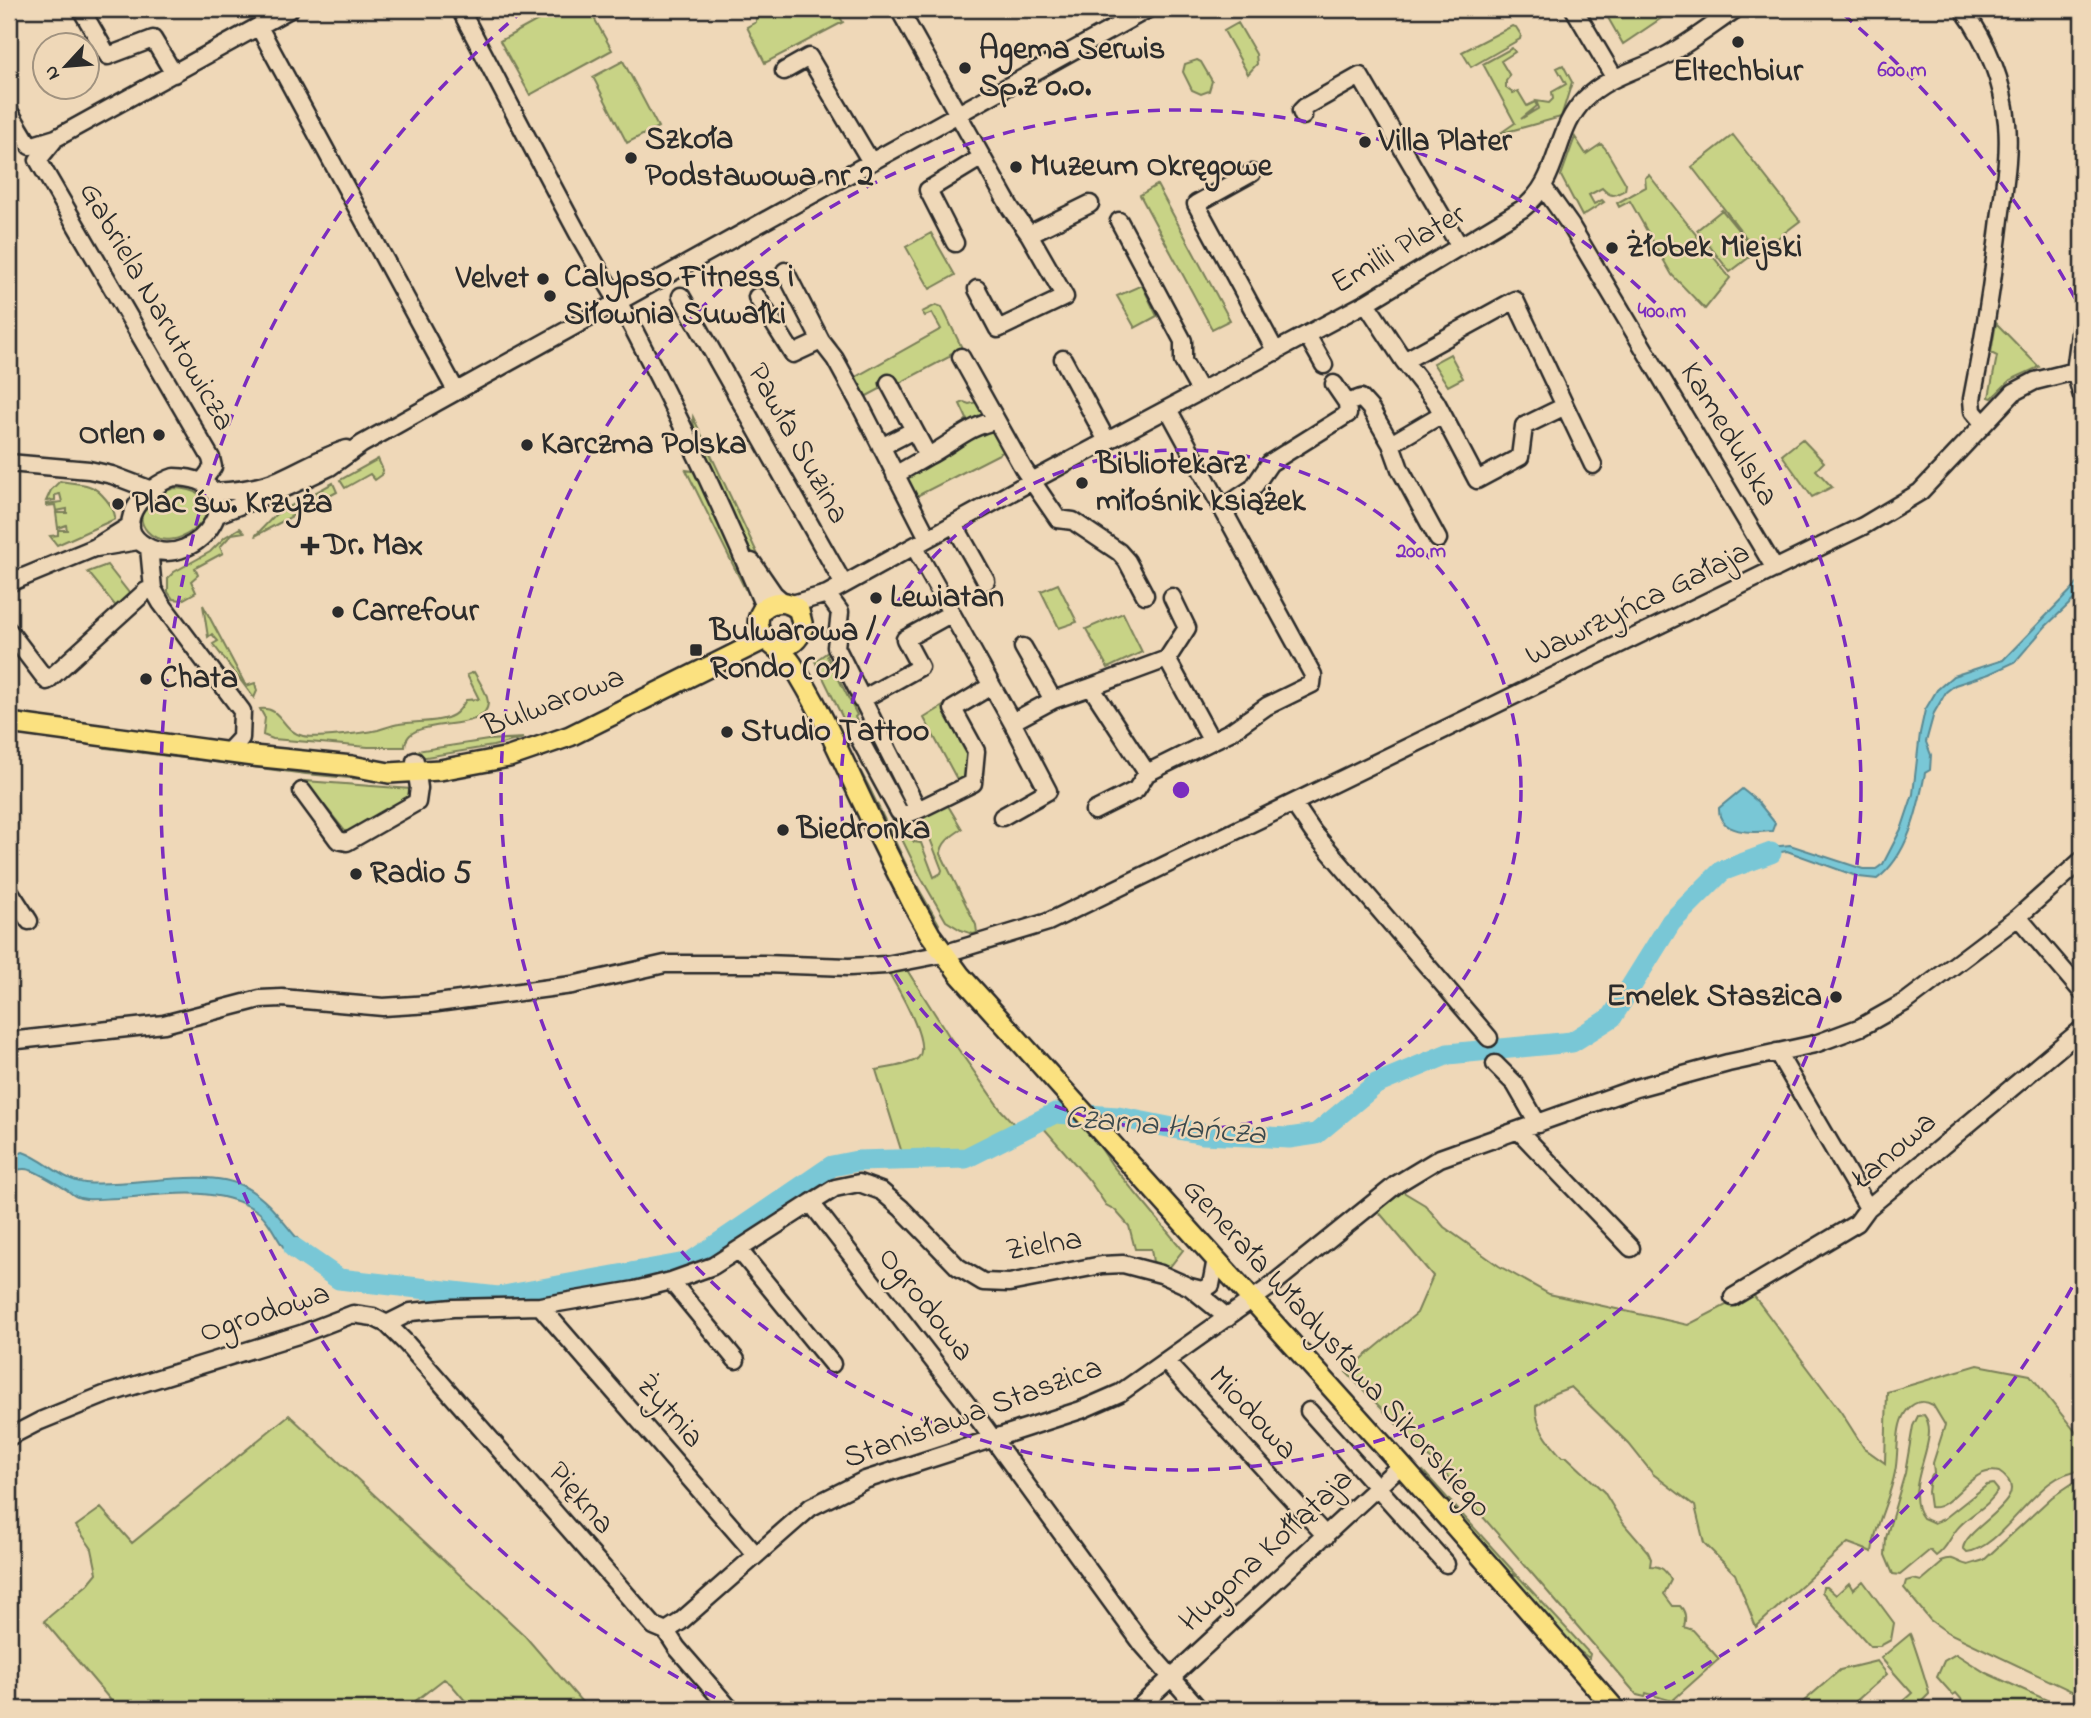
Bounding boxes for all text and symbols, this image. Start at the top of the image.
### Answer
place label: Agema Serwis Sp.z o.o. [979,27,1165,111]
north arrow [32,32,102,102]
marker: Eltechbiur [1730,34,1746,50]
place label: Eltechbiur [1673,49,1804,96]
text: 600 m [1878,56,1926,86]
marker: Agema Serwis Sp.z o.o. [957,60,973,76]
text: N [38,61,68,84]
place label: Szkoła Podstawowa nr 2 [645,117,874,201]
place label: Villa Plater [1378,119,1513,166]
marker: Villa Plater [1357,134,1373,150]
place label: Muzeum Okręgowe [1030,144,1274,192]
marker: Szkoła Podstawowa nr 2 [623,150,639,166]
marker: Muzeum Okręgowe [1008,159,1024,175]
street label: Gabriela Narutowicza [65,174,247,440]
street label: Emilii Plater [1323,192,1475,308]
place label: Żłobek Miejski [1626,225,1802,272]
marker: Żłobek Miejski [1604,240,1620,256]
place label: Calypso Fitness i Siłownia Suwałki [564,255,794,339]
place label: Velvet [455,256,529,303]
marker: Velvet [535,271,551,287]
marker: Calypso Fitness i Siłownia Suwałki [542,288,558,304]
text: 400 m [1638,297,1686,327]
street label: Kamedulska [1666,354,1790,516]
street label: Pawła Suzina [733,355,861,533]
place label: Orlen [79,412,145,459]
place label: Karczma Polska [541,422,747,469]
marker: Orlen [151,427,167,443]
marker: Karczma Polska [519,437,535,453]
place label: Bibliotekarz miłośnik książek [1094,442,1306,526]
marker: Bibliotekarz miłośnik książek [1074,475,1090,491]
place label: Plac św. Krzyża [132,481,333,529]
marker: Plac św. Krzyża [110,496,126,512]
place label: Dr. Max [322,523,423,570]
street label: Wawrzyńca Gałaja [1518,530,1758,680]
text: 200 m [1395,537,1446,567]
marker: Dr. Max [302,538,318,554]
place label: Lewiatan [890,575,1004,622]
place label: Carrefour [352,589,480,636]
marker: Lewiatan [868,590,884,606]
marker: Carrefour [330,604,346,620]
place label: Bulwarowa / Rondo (01) [708,609,876,693]
marker: Bulwarowa / Rondo (01) [688,642,704,658]
street label: Bulwarowa [475,654,632,752]
place label: Chata [160,656,238,703]
marker: Chata [138,671,154,687]
place label: Studio Tattoo [741,709,929,756]
marker: Studio Tattoo [719,724,735,740]
centre of rings [1169,778,1193,802]
place label: Biedronka [795,807,930,854]
marker: Biedronka [775,822,791,838]
place label: Radio 5 [370,851,472,898]
marker: Radio 5 [348,866,364,882]
place label: Emelek Staszica [1606,974,1822,1021]
marker: Emelek Staszica [1828,989,1844,1005]
water label: Czarna Hańcza [1062,1094,1269,1160]
street label: Łanowa [1841,1101,1948,1202]
street label: Generała Władysława Sikorskiego [1170,1168,1502,1530]
street label: Zielna [1002,1217,1086,1275]
street label: Ogrodowa [865,1237,985,1373]
street label: Ogrodowa [194,1271,336,1357]
street label: Stanisława Staszica [837,1345,1109,1483]
street label: Miodowa [1196,1356,1308,1472]
street label: Żytnia [623,1364,715,1460]
street label: Piękna [535,1452,625,1546]
street label: Hugona Kołłątaja [1169,1458,1365,1644]

